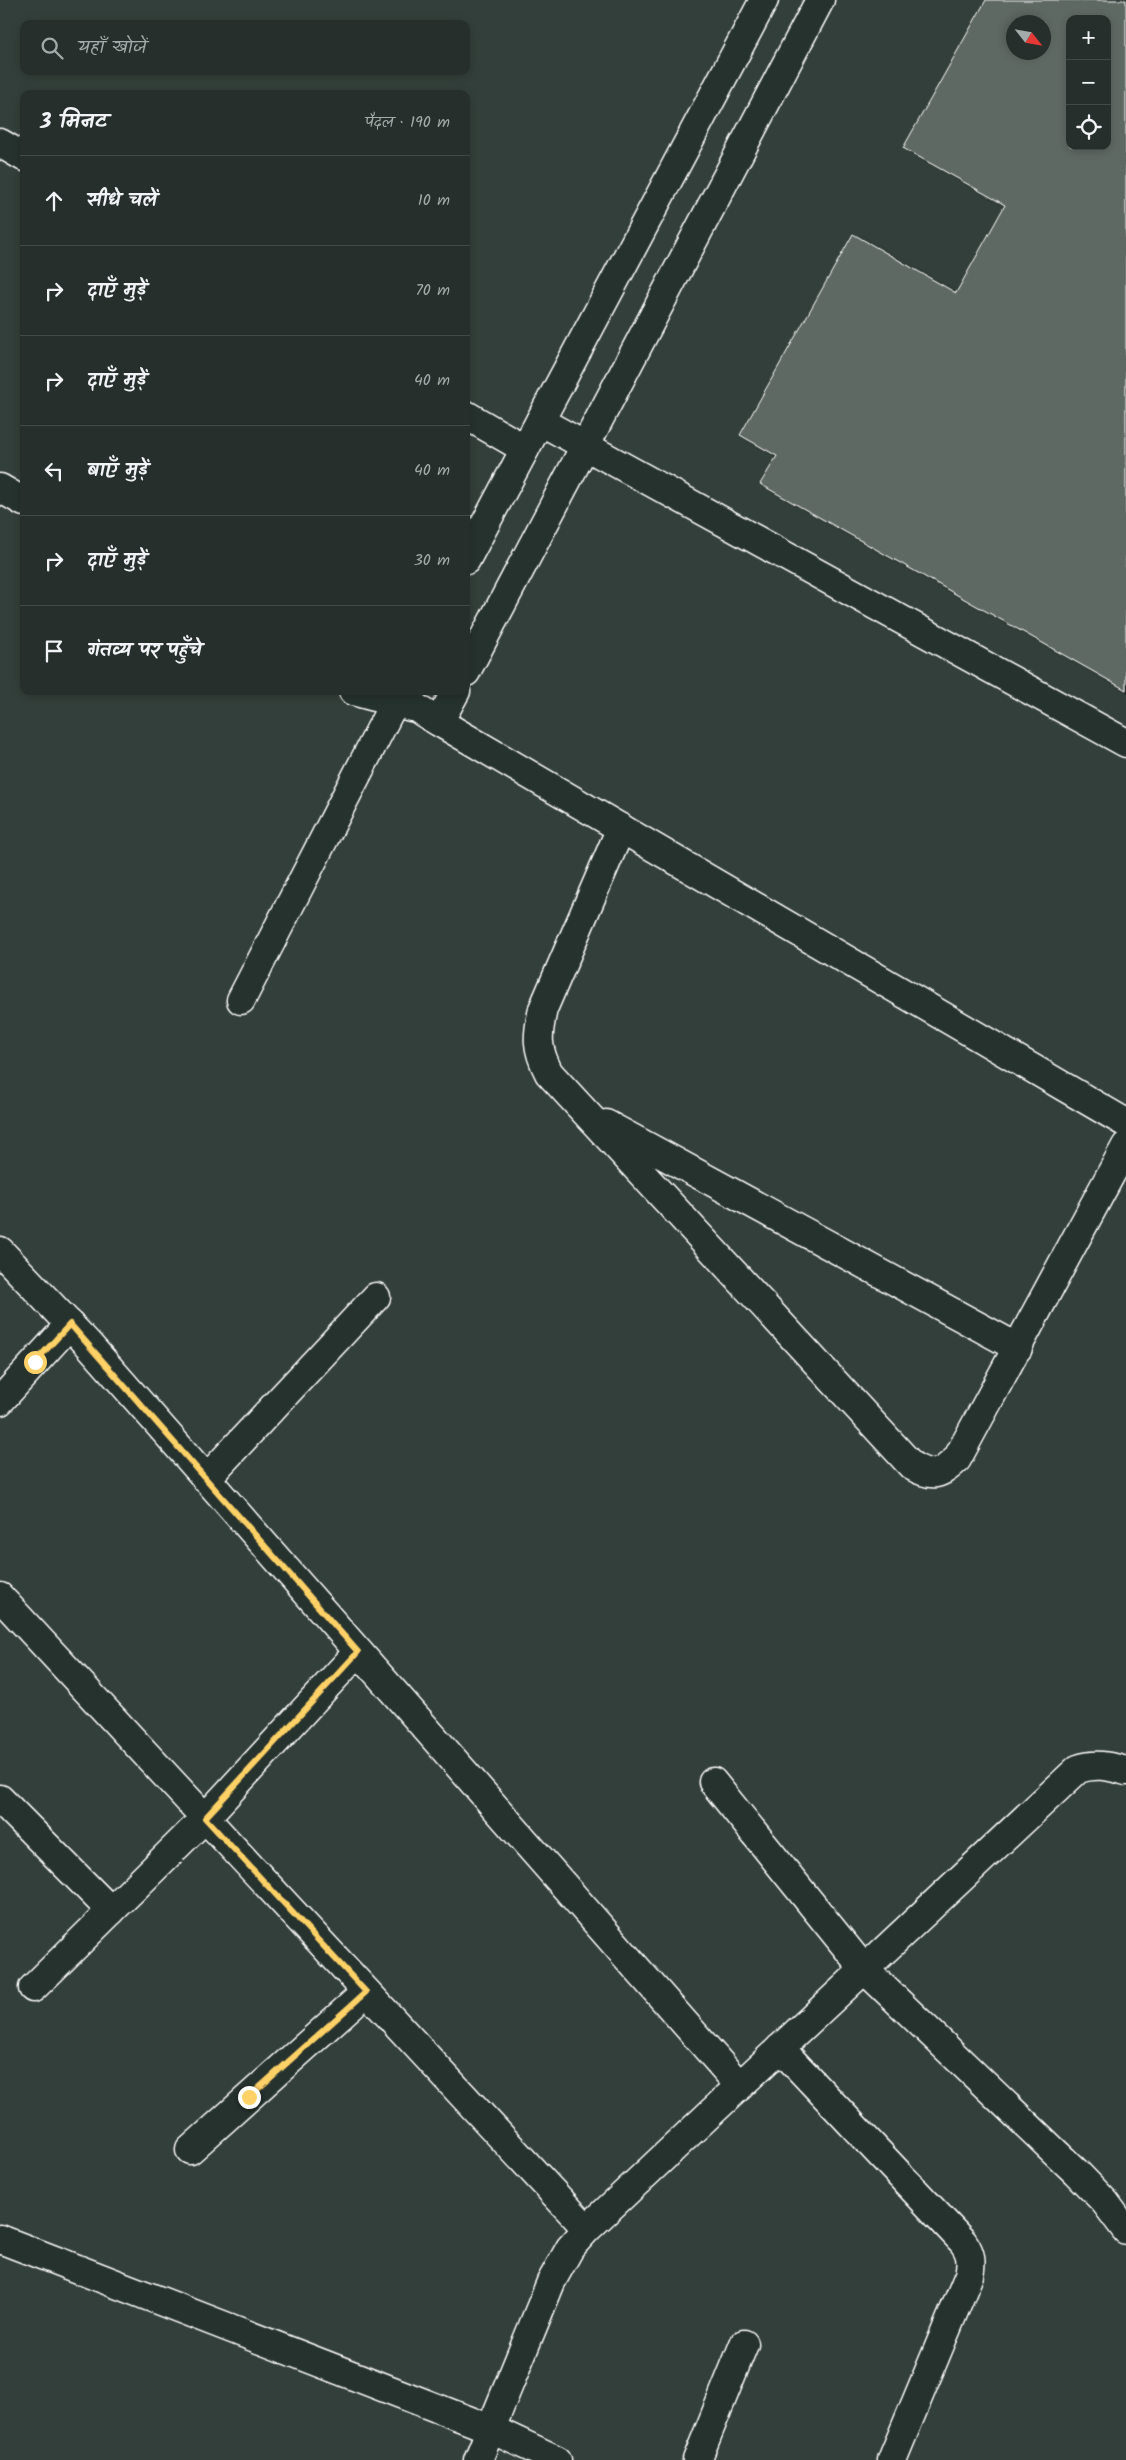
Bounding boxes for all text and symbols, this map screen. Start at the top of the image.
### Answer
north arrow [1006,15,1051,60]
map controls [1066,15,1111,150]
button: + [1066,15,1111,60]
search box [20,20,470,75]
text: यहाँ खोजें [78,33,147,63]
icon: search [38,34,66,62]
button: − [1066,60,1111,105]
button: locate [1066,105,1111,150]
text: 3 मिनट [40,106,107,139]
text: पैदल · 190 m [365,110,450,135]
text: सीधे चलें [87,186,157,216]
icon: ahead [40,187,68,215]
text: 10 m [418,188,450,213]
text: दाएँ मुड़ें [87,276,146,306]
icon: right [40,277,68,305]
text: 70 m [415,278,450,303]
text: दाएँ मुड़ें [87,366,146,396]
icon: right [40,367,68,395]
text: 40 m [414,368,450,393]
text: बाएँ मुड़ें [87,456,148,486]
icon: left [40,457,68,485]
text: 40 m [414,458,450,483]
text: दाएँ मुड़ें [87,546,146,576]
icon: right [40,547,68,575]
text: 30 m [414,548,450,573]
text: गंतव्य पर पहुँचे [87,636,202,666]
icon: arrive [40,637,68,665]
route start [24,1351,47,1374]
route end [238,2086,261,2109]

